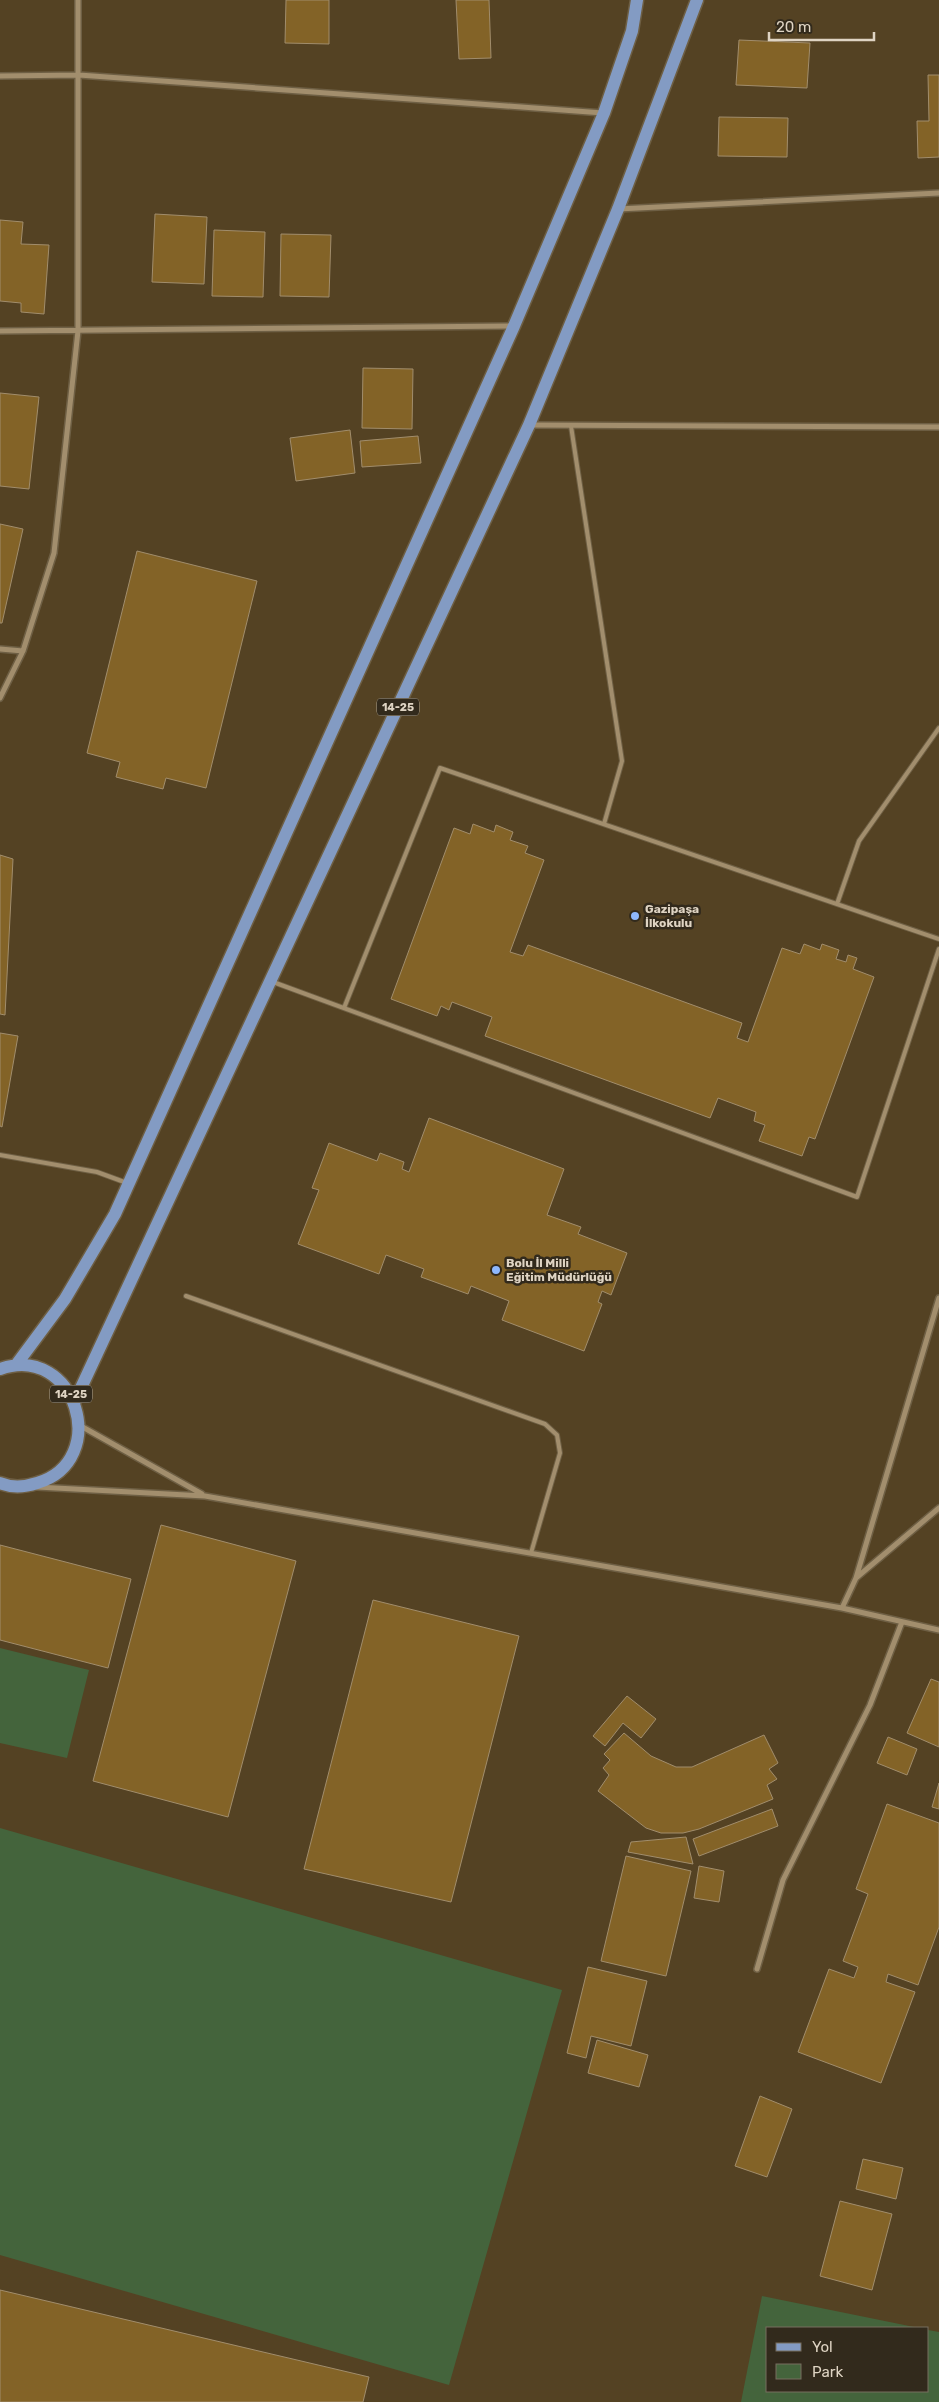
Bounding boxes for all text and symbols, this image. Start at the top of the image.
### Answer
scale bar [769,10,874,42]
text: 20 m [776,18,811,36]
road number: 14-25 [377,699,419,716]
place label: Gazipaşa İlkokulu [645,902,699,930]
marker: Gazipaşa İlkokulu [629,910,641,922]
place label: Bolu İl Milli Eğitim Müdürlüğü [506,1256,612,1284]
marker: Bolu İl Milli Eğitim Müdürlüğü [490,1264,502,1276]
road number: 14-25 [50,1386,92,1402]
legend [766,2327,929,2392]
text: Yol [812,2338,833,2356]
text: Park [812,2363,843,2381]

